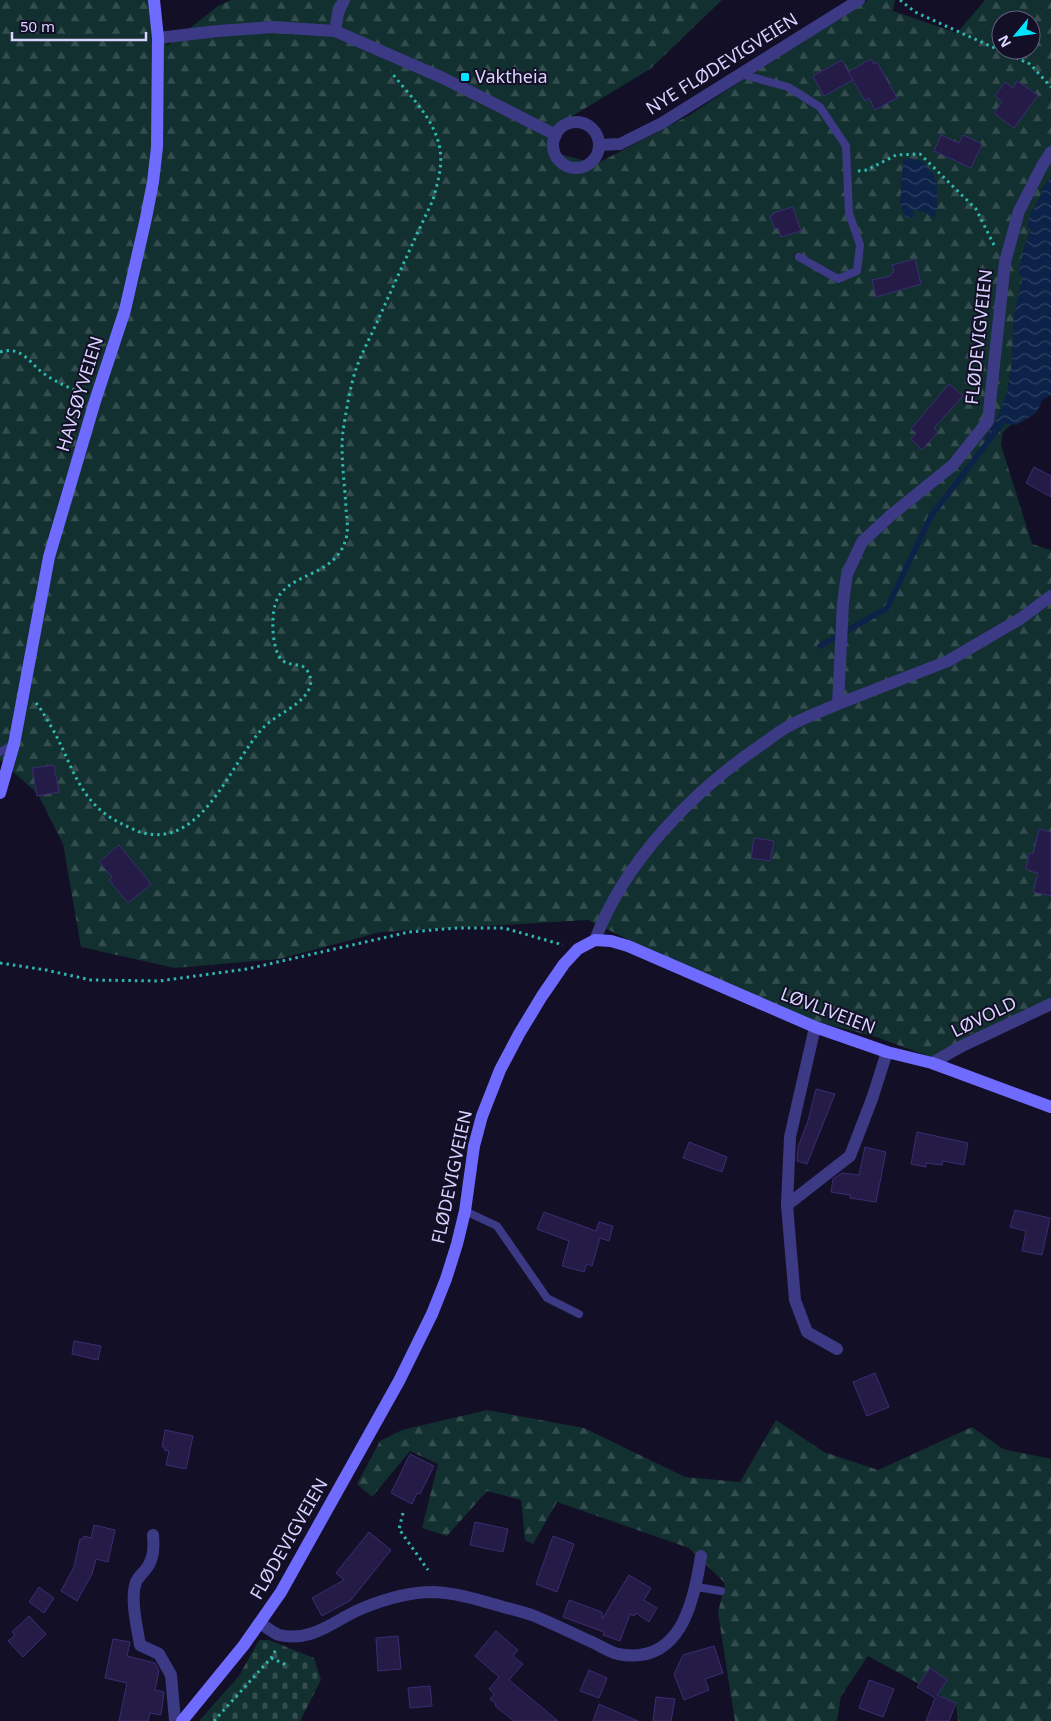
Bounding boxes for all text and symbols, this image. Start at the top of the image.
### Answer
street label: NYE FLØDEVIGVEIEN [641,7,802,120]
scale bar [12,10,146,42]
north arrow [991,10,1041,60]
text: 50 m [20,16,55,36]
text: N [993,32,1015,51]
place label: Vaktheia [475,64,548,88]
marker: Vaktheia [459,71,471,83]
street label: FLØDEVIGVEIEN [959,268,997,406]
street label: HAVSØYVEIEN [50,333,108,454]
street label: LØVLIVEIEN [777,981,879,1039]
street label: LØVOLD [947,990,1020,1042]
street label: FLØDEVIGVEIEN [425,1108,477,1246]
street label: FLØDEVIGVEIEN [244,1474,333,1603]

